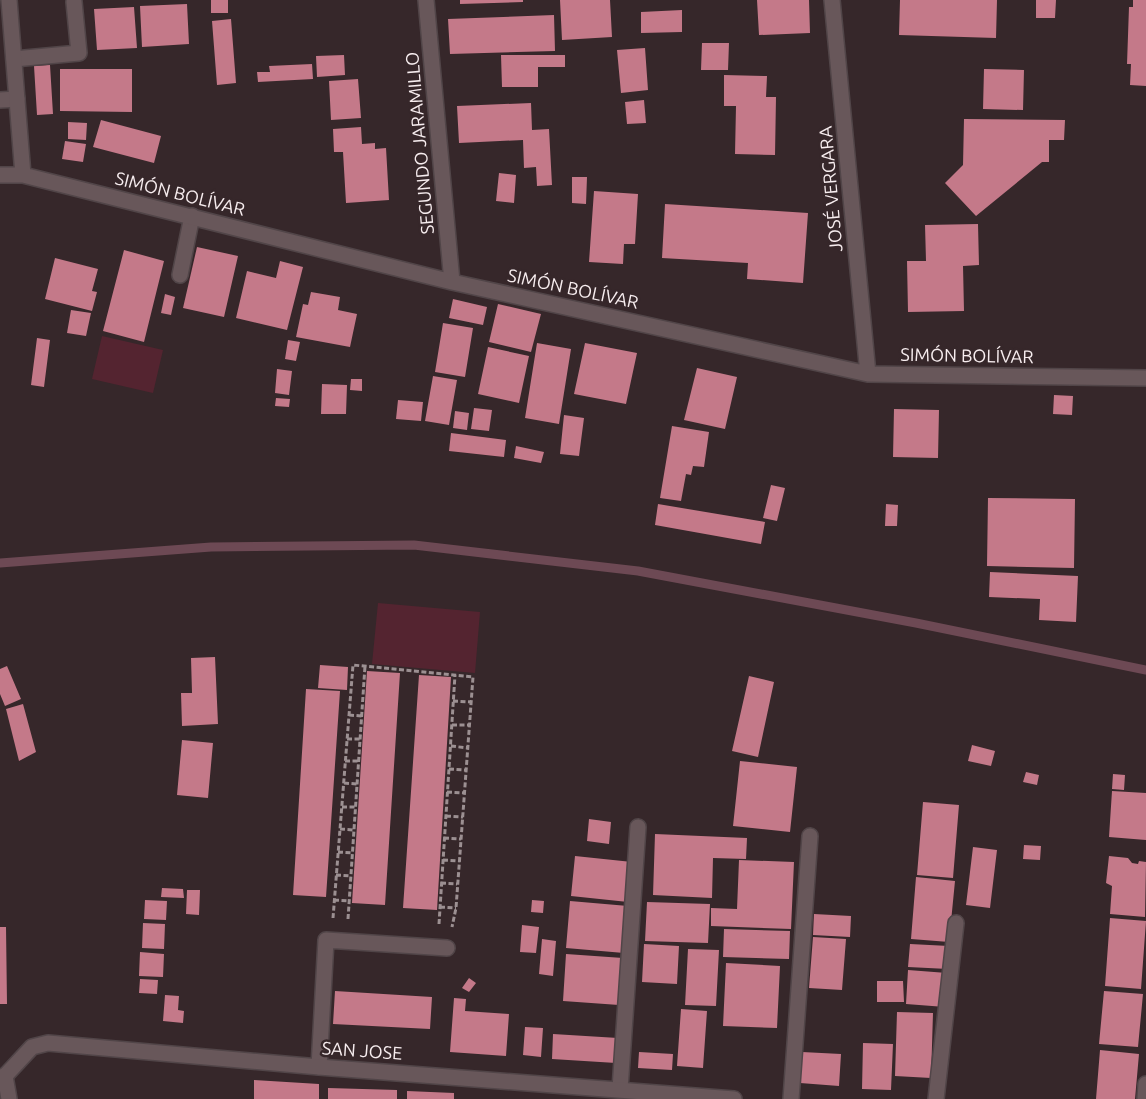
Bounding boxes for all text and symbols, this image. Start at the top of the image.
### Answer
street label: SEGUNDO JARAMILLO [401,51,437,235]
street label: JOSÉ VERGARA [814,125,845,253]
street label: SIMÓN BOLÍVAR [113,166,248,219]
street label: SIMÓN BOLÍVAR [506,263,641,312]
street label: SIMÓN BOLÍVAR [900,343,1034,366]
street label: SAN JOSE [321,1037,403,1063]

